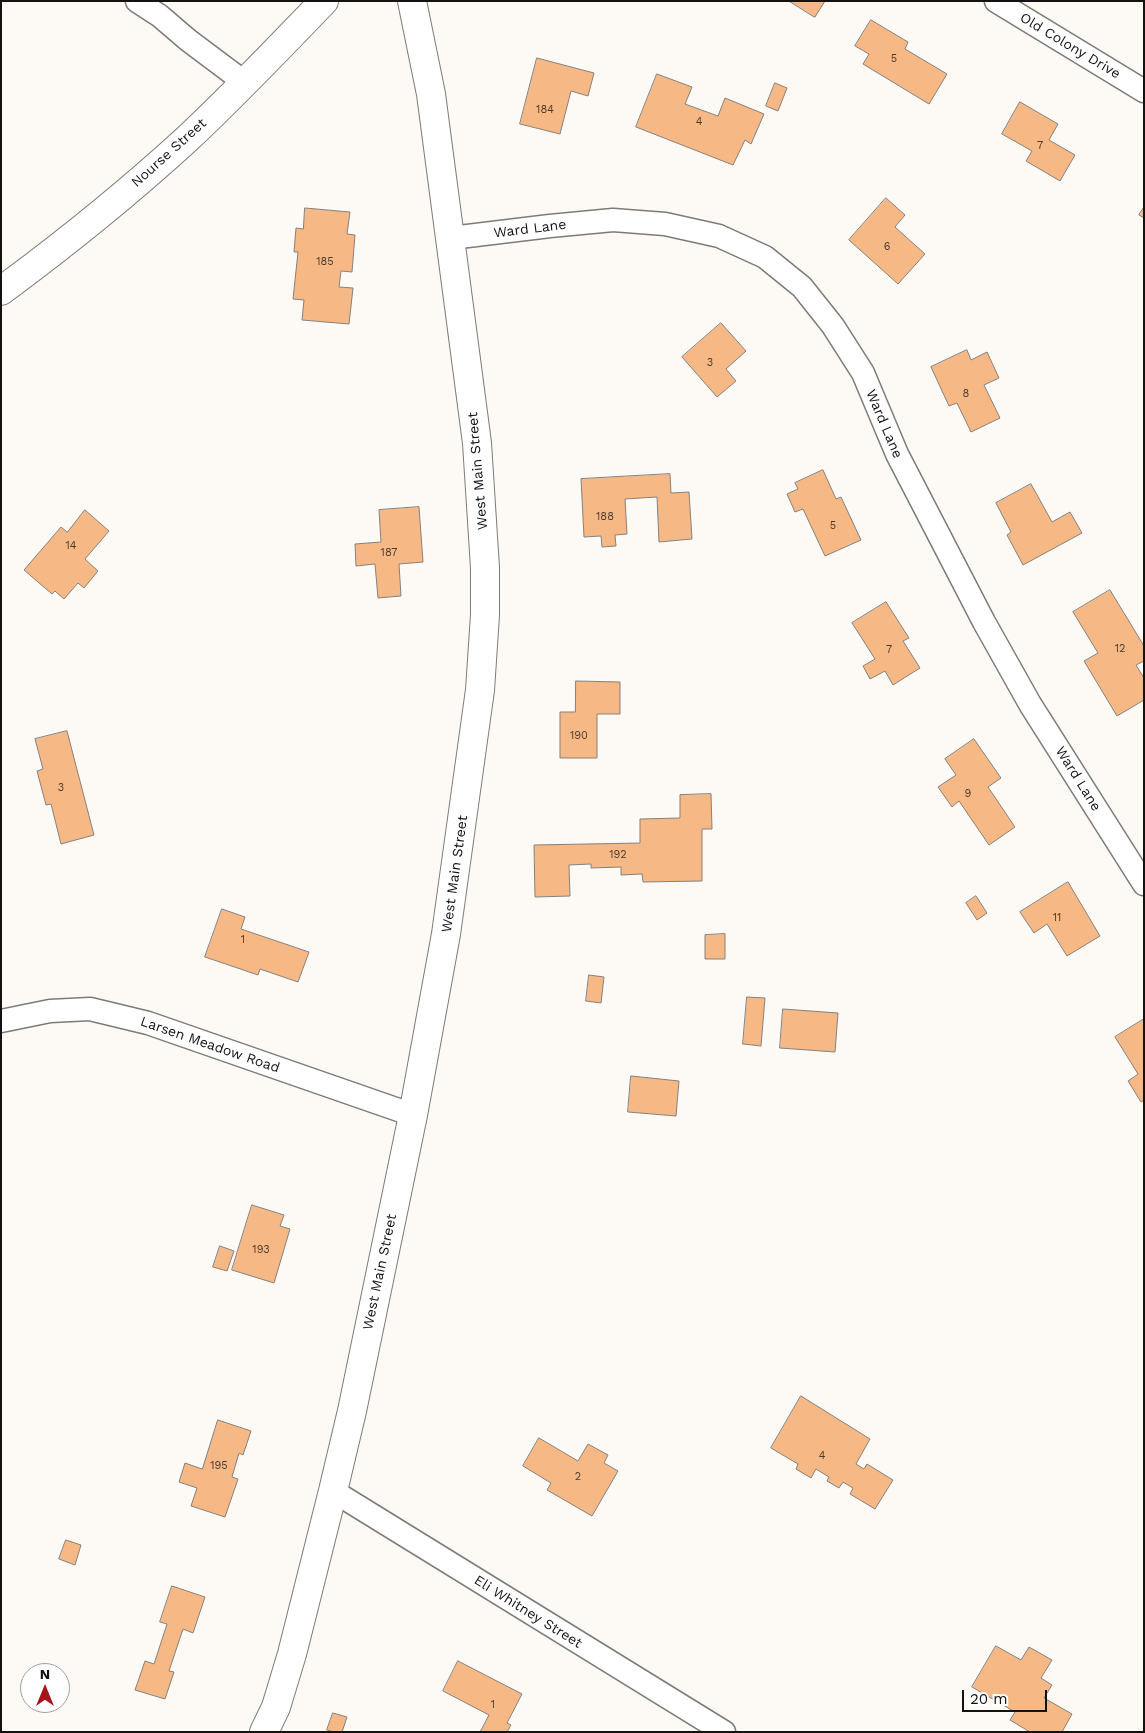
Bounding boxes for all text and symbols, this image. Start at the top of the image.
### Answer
street label: Old Colony Drive [1017,9,1123,83]
house number: 5 [891,52,897,66]
house number: 184 [536,103,554,117]
street label: Nourse Street [128,115,210,191]
house number: 4 [696,115,702,129]
house number: 7 [1037,139,1043,153]
street label: Ward Lane [493,216,567,242]
house number: 6 [884,240,890,254]
house number: 185 [316,255,334,269]
house number: 3 [707,356,713,370]
street label: Ward Lane [862,387,906,461]
house number: 8 [963,387,969,401]
street label: West Main Street [464,411,492,531]
house number: 188 [596,510,614,524]
house number: 5 [830,519,836,533]
house number: 14 [65,539,77,553]
house number: 187 [381,546,397,560]
house number: 12 [1115,642,1125,656]
house number: 7 [886,643,892,657]
house number: 190 [570,729,588,743]
street label: Ward Lane [1052,744,1104,814]
house number: 3 [58,781,64,795]
house number: 9 [965,787,971,801]
street label: West Main Street [438,814,472,934]
house number: 192 [609,848,627,862]
house number: 11 [1053,911,1061,925]
house number: 1 [241,933,245,947]
street label: Larsen Meadow Road [138,1013,282,1077]
street label: West Main Street [359,1212,401,1332]
house number: 193 [252,1243,270,1257]
house number: 4 [819,1449,825,1463]
house number: 195 [210,1459,228,1473]
house number: 2 [575,1470,581,1484]
street label: Eli Whitney Street [471,1572,585,1652]
north arrow [20,1663,70,1713]
text: N [40,1666,50,1682]
scale bar [965,1680,1050,1712]
text: 20 m [970,1690,1008,1708]
house number: 1 [491,1698,495,1712]

